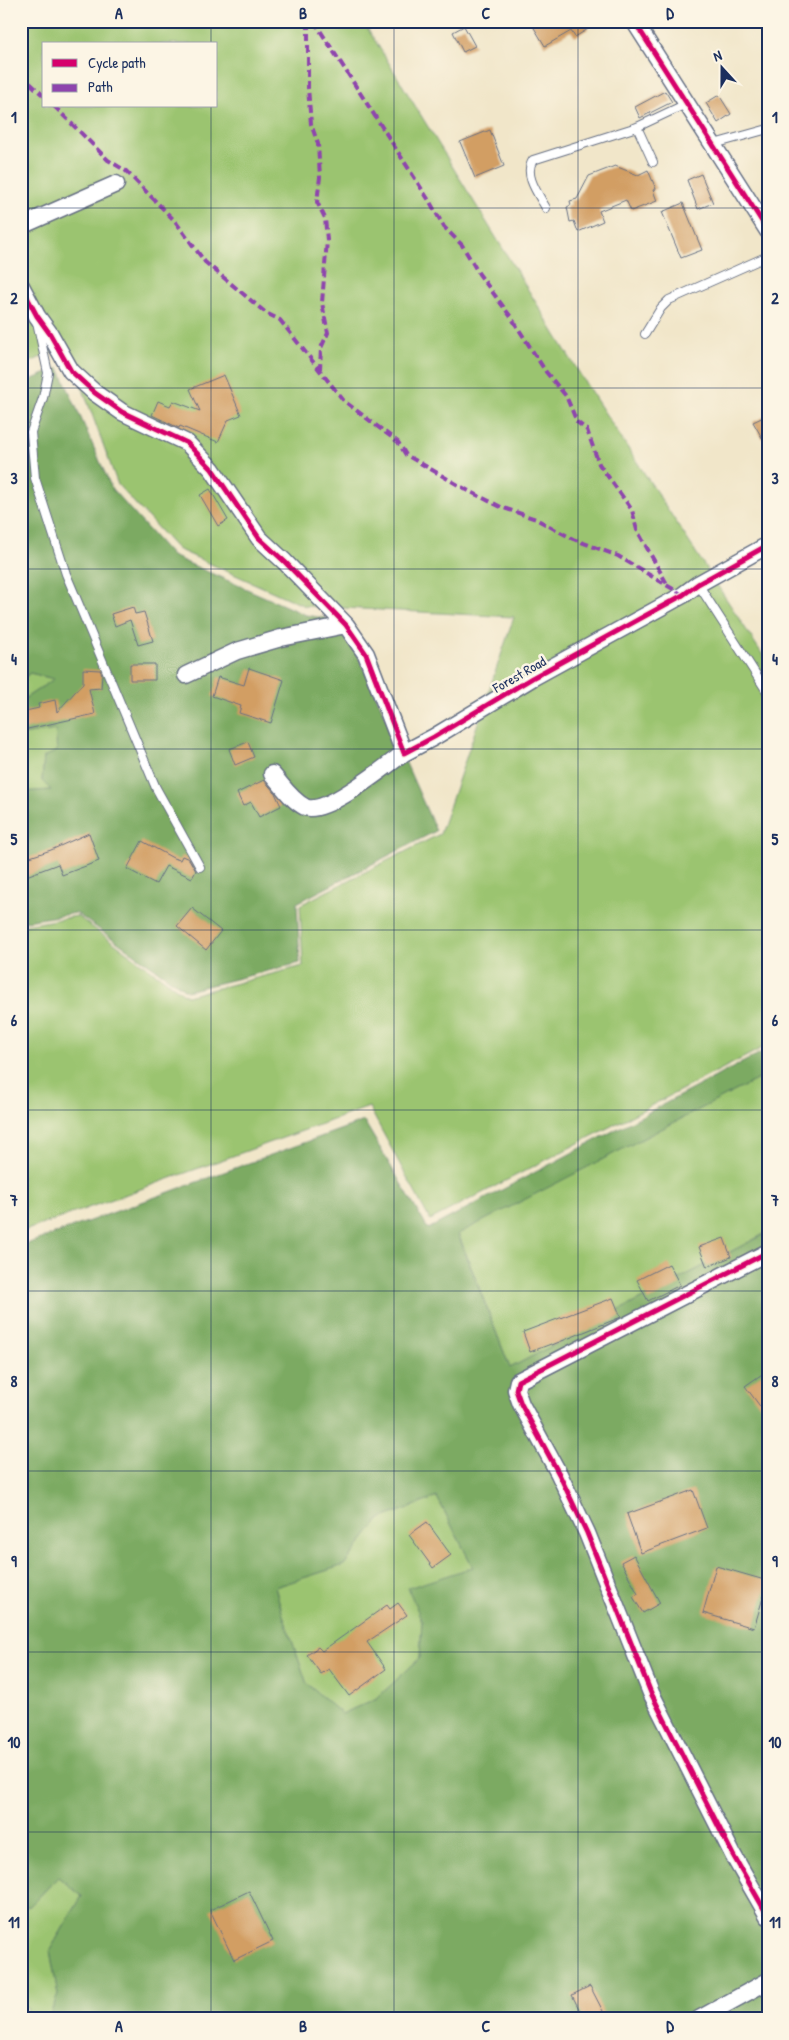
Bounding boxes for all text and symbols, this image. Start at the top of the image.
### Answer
text: A [115,2,123,24]
text: B [299,2,307,24]
text: C [482,2,491,24]
text: D [666,2,674,24]
legend [42,42,218,108]
north arrow [696,42,746,92]
text: N [710,45,725,66]
text: Cycle path [88,52,146,73]
text: Path [88,76,113,97]
text: 1 [11,106,17,128]
text: 1 [772,106,778,128]
text: 2 [10,287,18,309]
text: 2 [771,287,779,309]
text: 3 [10,467,18,489]
text: 3 [771,467,779,489]
text: 4 [11,648,17,670]
text: 4 [772,648,778,670]
street label: Forest Road [488,651,549,697]
text: 5 [11,828,18,850]
text: 5 [772,828,779,850]
text: 6 [11,1009,18,1031]
text: 6 [772,1009,779,1031]
text: 7 [9,1189,18,1211]
text: 7 [770,1189,779,1211]
text: 8 [11,1370,18,1392]
text: 8 [772,1370,779,1392]
text: 9 [11,1550,17,1572]
text: 9 [772,1550,778,1572]
text: 10 [8,1731,20,1753]
text: 10 [769,1731,781,1753]
text: 11 [8,1911,20,1933]
text: 11 [769,1911,781,1933]
text: A [115,2015,123,2037]
text: B [299,2015,307,2037]
text: C [482,2015,491,2037]
text: D [666,2015,674,2037]

